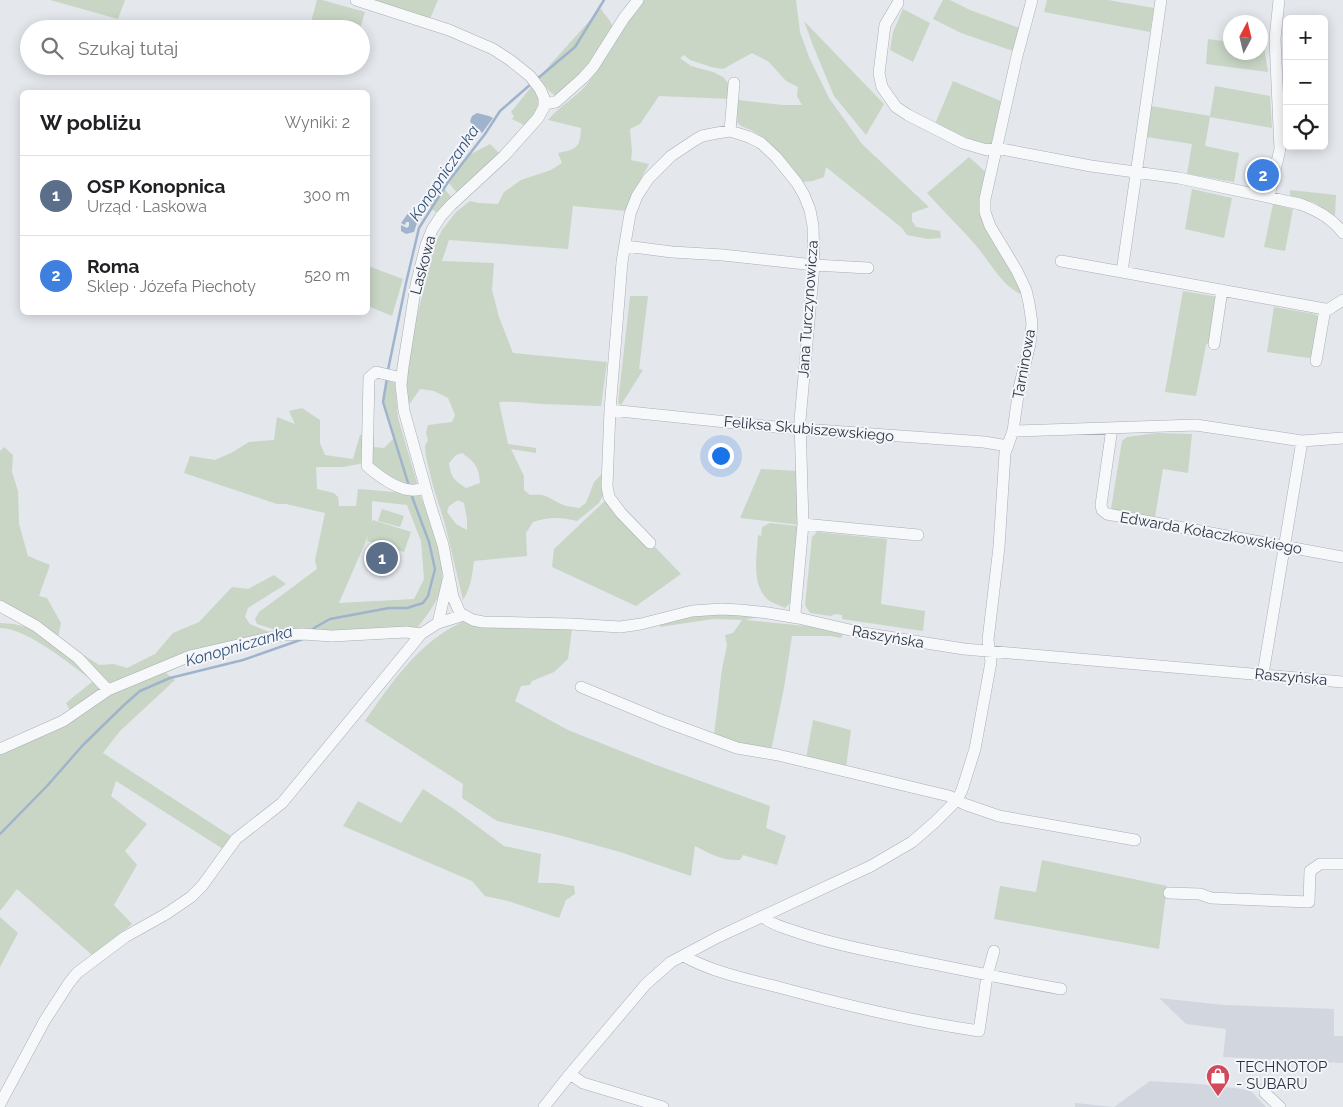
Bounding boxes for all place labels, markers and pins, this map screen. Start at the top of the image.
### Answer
pin: 2 [1247,156,1279,194]
pin: 1 [366,539,398,577]
place label: TECHNOTOP - SUBARU [1236,1058,1327,1093]
shop icon: TECHNOTOP - SUBARU [1205,1063,1231,1097]

